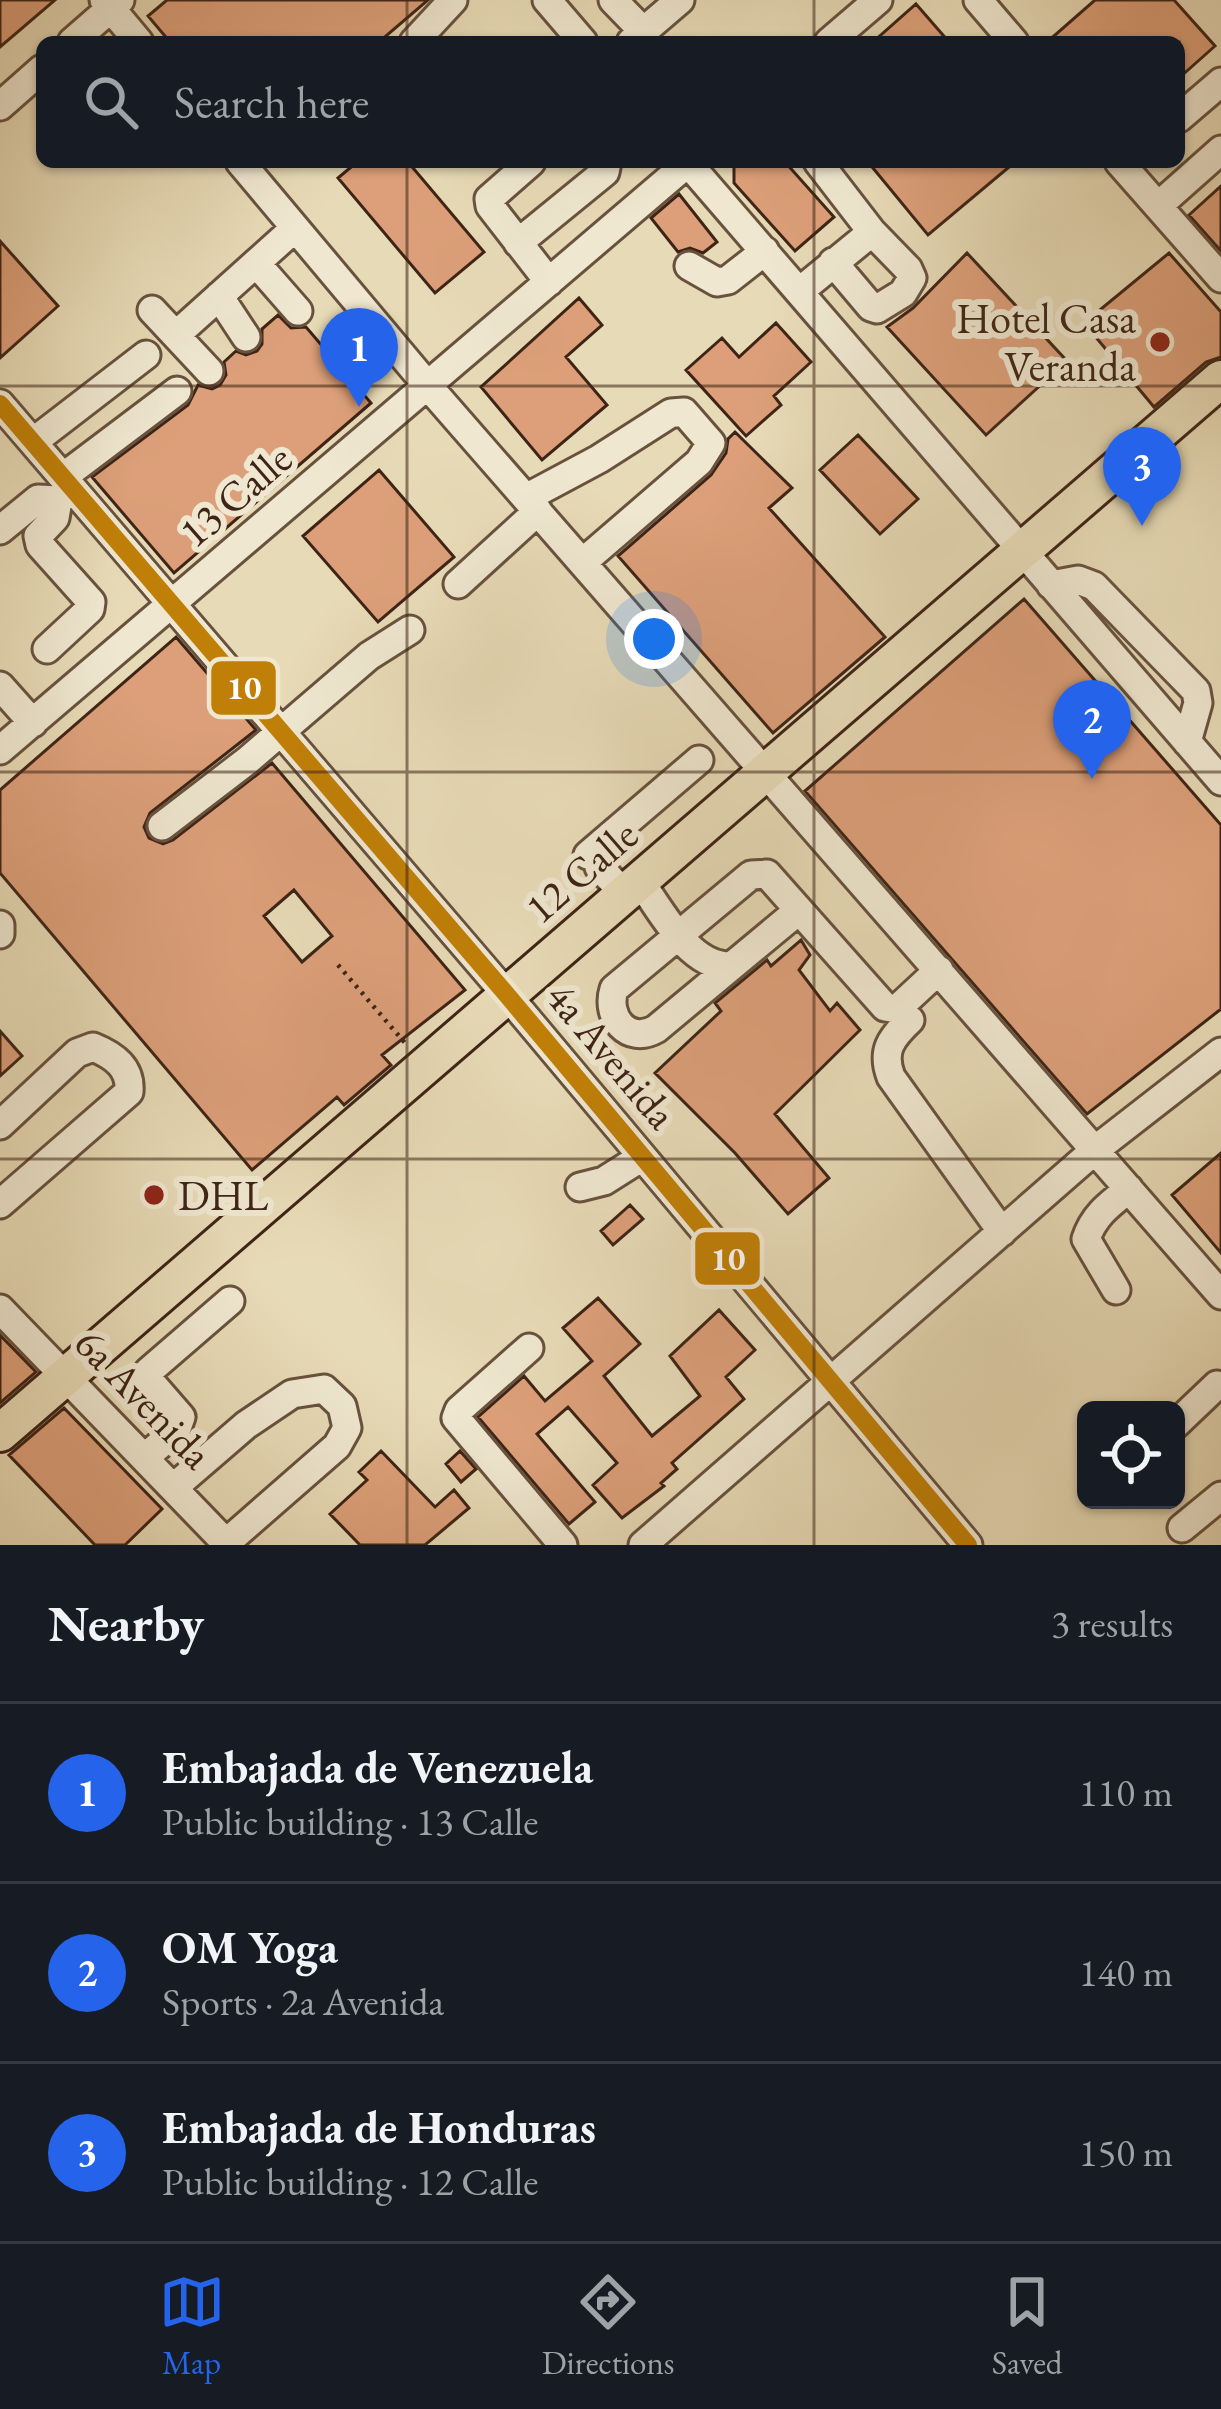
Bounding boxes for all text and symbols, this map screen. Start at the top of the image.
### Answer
search box [36,36,1185,168]
icon: search [78,69,144,135]
text: Search here [174,73,369,131]
place label: Hotel Casa Veranda [956,291,1136,394]
pin: 1 [320,308,398,407]
marker: Hotel Casa Veranda [1147,329,1173,355]
pin: 3 [1103,427,1181,526]
street label: 13 Calle [168,431,303,559]
your location [624,609,684,669]
line badge: 10 [209,659,278,717]
text: 10 [227,666,261,709]
pin: 2 [1053,680,1131,779]
street label: 12 Calle [514,807,649,935]
street label: 4a Avenida [534,970,689,1140]
place label: DHL [178,1168,269,1223]
marker: DHL [141,1182,167,1208]
line badge: 10 [693,1230,762,1287]
text: 10 [711,1237,745,1280]
street label: 6a Avenida [63,1316,225,1481]
map controls [1077,1401,1185,1509]
button: locate [1077,1401,1185,1509]
text: Nearby [48,1590,204,1656]
text: 3 results [1051,1598,1173,1649]
text: Embajada de Venezuela [162,1738,593,1796]
text: 1 [77,1767,97,1818]
text: 110 m [1079,1767,1173,1818]
text: Public building · 13 Calle [162,1796,538,1847]
text: OM Yoga [162,1918,338,1976]
text: 2 [77,1947,97,1998]
text: 140 m [1079,1947,1173,1998]
text: Sports · 2a Avenida [162,1976,444,2027]
text: Embajada de Honduras [162,2098,596,2156]
text: 3 [77,2127,97,2178]
text: 150 m [1079,2127,1173,2178]
text: Public building · 12 Calle [162,2156,538,2207]
tab: Map [159,2269,225,2384]
tab: Directions [542,2269,675,2384]
tab: Saved [992,2269,1062,2384]

